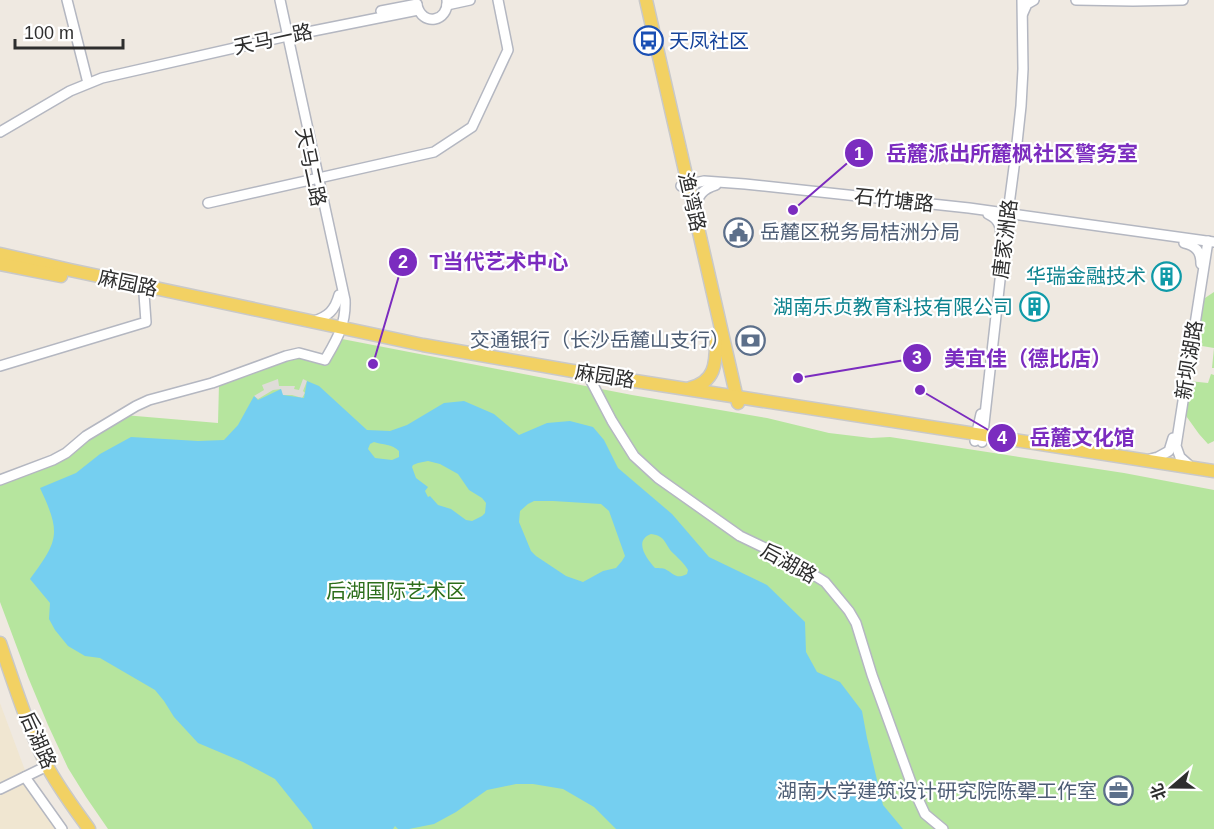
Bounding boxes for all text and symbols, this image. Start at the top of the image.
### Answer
scale bar [15,12,123,50]
street label: 天马一路 [232,20,314,58]
text: 100 m [24,23,74,43]
bus stop icon: 天凤社区 [632,25,664,57]
place label: 天凤社区 [669,30,749,52]
street label: 天马二路 [292,126,330,208]
callout: 岳麓派出所麓枫社区警务室 [844,134,1150,173]
text: 岳麓派出所麓枫社区警务室 [886,142,1138,165]
text: 1 [854,144,864,164]
street label: 渔湾路 [675,170,709,234]
street label: 石竹塘路 [853,185,935,215]
street label: 唐家洲路 [989,198,1021,280]
public building icon: 岳麓区税务局桔洲分局 [723,216,755,248]
place label: 岳麓区税务局桔洲分局 [760,221,960,243]
callout: T当代艺术中心 [388,242,580,281]
text: T当代艺术中心 [430,250,568,273]
text: 2 [398,252,408,272]
building icon: 华瑞金融技术 [1151,260,1183,292]
place label: 华瑞金融技术 [1026,265,1146,287]
street label: 麻园路 [96,266,160,300]
building icon: 湖南乐贞教育科技有限公司 [1018,291,1050,323]
place label: 湖南乐贞教育科技有限公司 [773,296,1013,318]
street label: 新坝湖路 [1172,319,1206,401]
bank icon: 交通银行（长沙岳麓山支行） [735,324,767,356]
place label: 交通银行（长沙岳麓山支行） [470,329,730,351]
callout: 美宜佳（德比店） [902,339,1124,378]
text: 美宜佳（德比店） [944,347,1112,370]
text: 3 [912,348,922,368]
street label: 麻园路 [574,360,636,392]
callout: 岳麓文化馆 [987,419,1146,458]
text: 岳麓文化馆 [1030,426,1135,449]
text: 4 [997,428,1007,448]
street label: 后湖路 [757,539,821,587]
park label: 后湖国际艺术区 [326,580,466,602]
street label: 后湖路 [16,708,60,772]
north arrow [1142,757,1202,817]
office icon: 湖南大学建筑设计研究院陈翚工作室 [1102,775,1134,807]
place label: 湖南大学建筑设计研究院陈翚工作室 [777,780,1097,802]
text: 北 [1148,782,1169,802]

